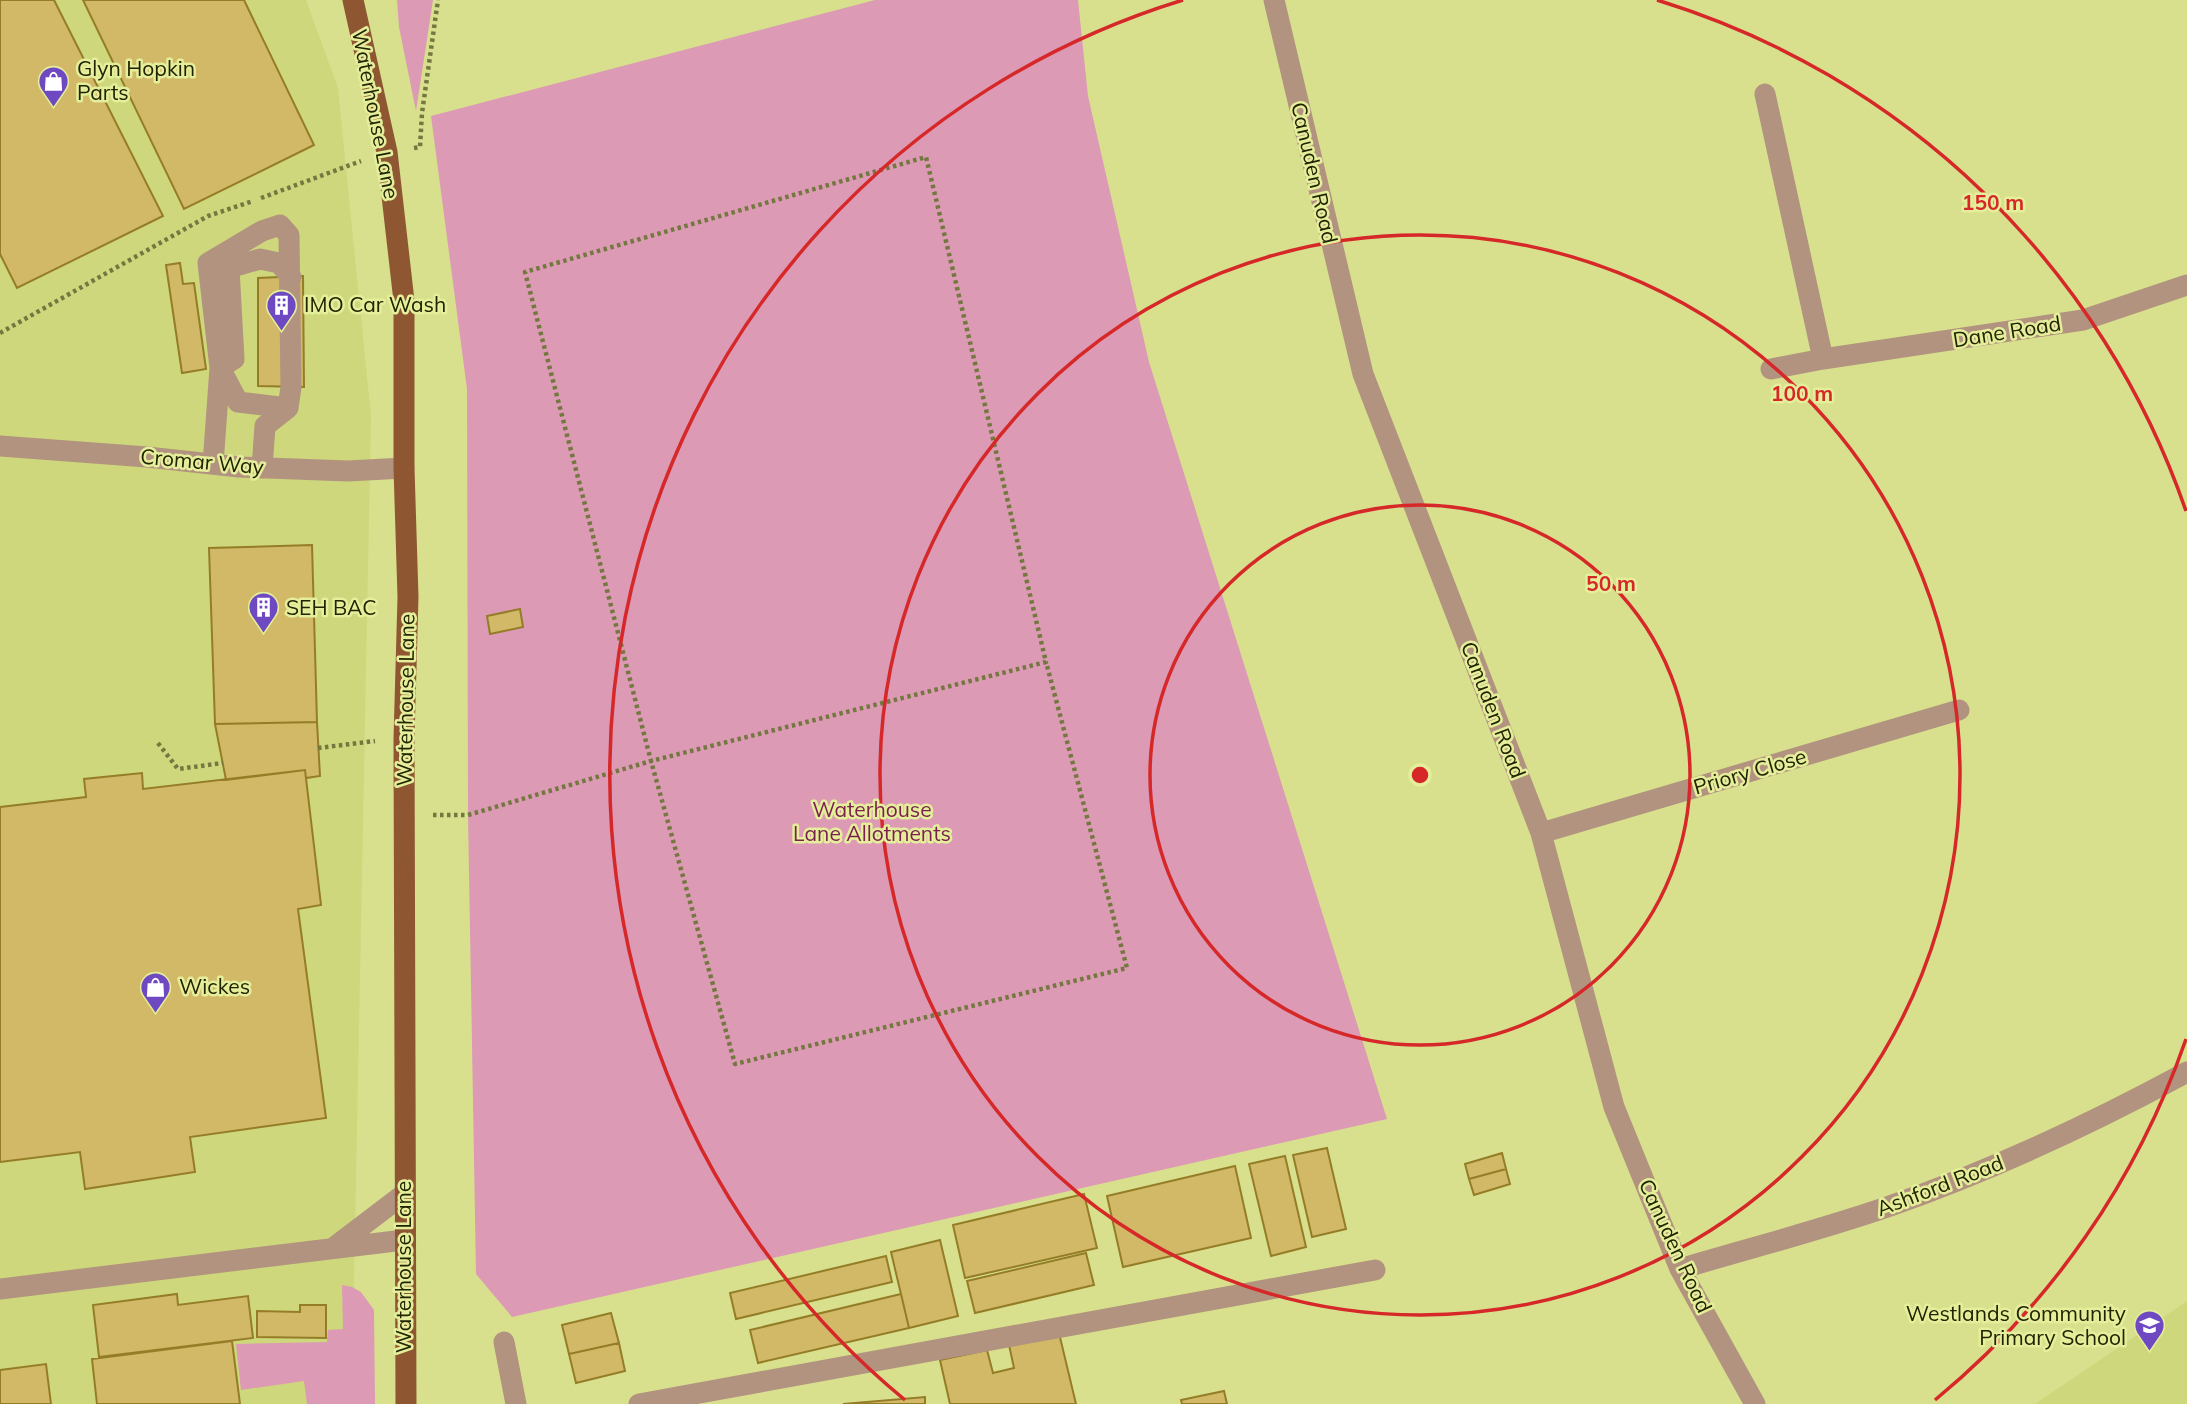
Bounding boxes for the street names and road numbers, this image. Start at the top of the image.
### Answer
street label: Waterhouse Lane [347,27,405,201]
street label: Canuden Road [1286,100,1344,246]
street label: Dane Road [1951,310,2063,352]
street label: Cromar Way [139,443,265,479]
street label: Waterhouse Lane [390,613,420,786]
street label: Canuden Road [1456,638,1532,782]
street label: Priory Close [1690,743,1809,800]
street label: Ashford Road [1872,1149,2007,1221]
street label: Canuden Road [1634,1175,1718,1316]
street label: Waterhouse Lane [390,1181,416,1353]

